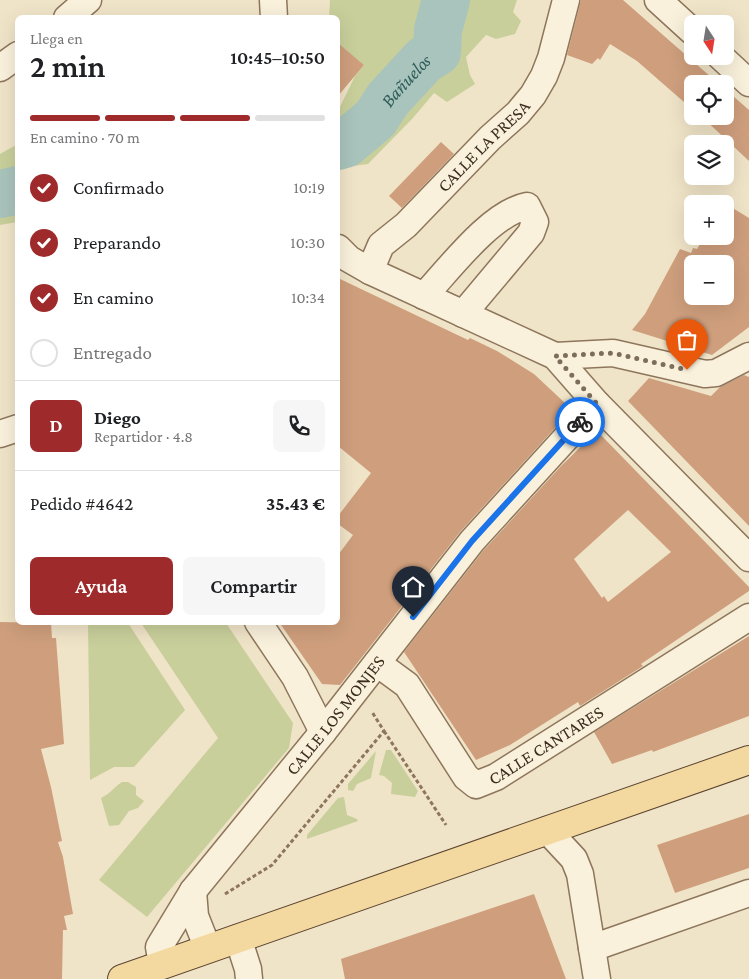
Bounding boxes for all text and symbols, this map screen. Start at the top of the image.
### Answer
north arrow [684,15,734,65]
map controls [684,15,734,305]
text: Llega en [30,30,83,47]
text: 10:45–10:50 [230,47,325,68]
text: 2 min [30,48,105,84]
water label: Bañuelos [376,49,434,110]
button: locate [684,75,734,125]
street label: CALLE LA PRESA [433,96,535,196]
text: En camino · 70 m [30,129,140,146]
button: layers [684,135,734,185]
icon: check [30,174,58,202]
text: Confirmado [73,177,164,198]
text: 10:19 [294,179,325,196]
button: + [684,195,734,245]
icon: check [30,229,58,257]
text: Preparando [73,232,161,253]
text: 10:30 [290,234,325,251]
button: − [684,255,734,305]
icon: check [30,284,58,312]
text: En camino [73,287,154,308]
text: 10:34 [291,289,325,306]
pin [666,319,708,370]
icon: bag [673,326,701,354]
text: Entregado [73,342,152,363]
courier [555,397,605,447]
button: phone [273,400,325,452]
text: Diego [94,407,141,428]
icon: bike [566,408,594,436]
text: D [49,415,63,436]
text: Repartidor · 4.8 [94,428,193,445]
text: Pedido #4642 [30,493,133,514]
text: 35.43 € [266,493,325,514]
button: Ayuda [30,557,173,615]
button: Compartir [183,557,325,615]
pin [392,566,434,617]
icon: home [399,573,427,601]
street label: CALLE LOS MONJES [282,651,389,779]
street label: CALLE CANTARES [486,702,607,789]

